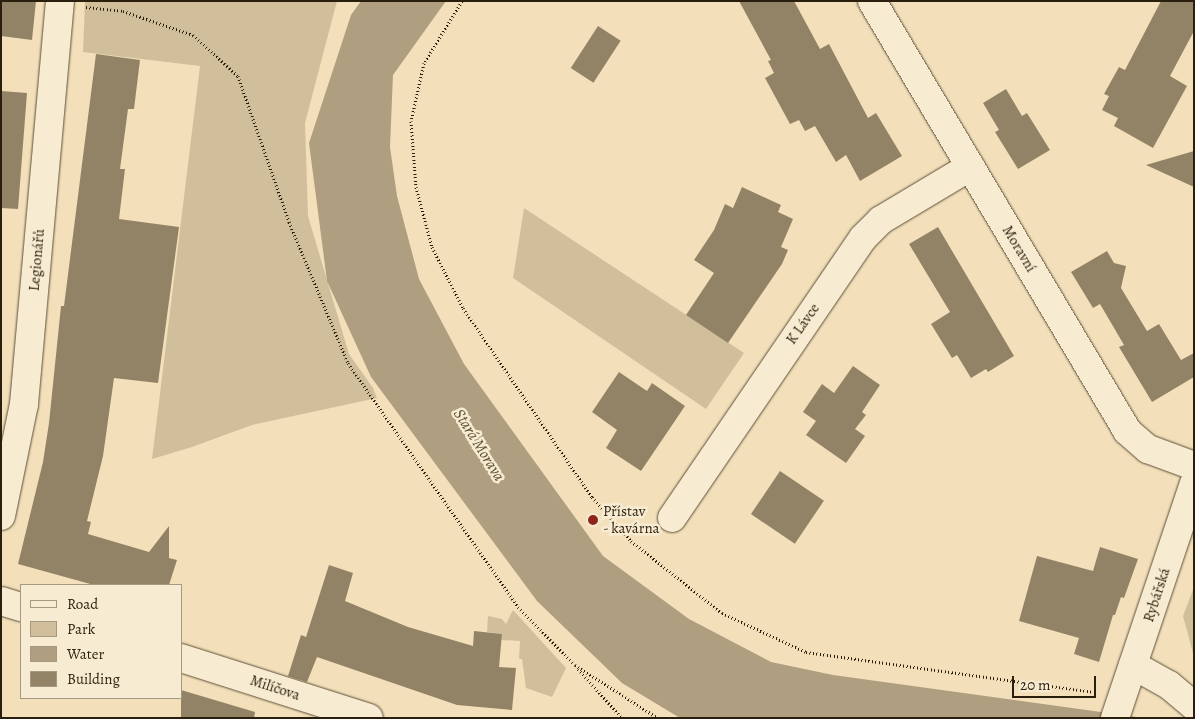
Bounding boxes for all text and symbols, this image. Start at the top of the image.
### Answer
street label: Moravní [998,222,1040,276]
street label: Legionářů [25,228,49,292]
street label: K Lávce [782,300,824,348]
water label: Stará Morava [449,405,509,485]
place label: Přístav - kavárna [603,502,660,537]
marker: Přístav - kavárna [587,514,599,526]
street label: Rybářská [1140,566,1174,624]
legend [20,584,182,699]
text: Road [67,594,98,614]
text: Park [67,619,95,639]
text: Water [67,644,104,664]
scale bar [1015,666,1099,698]
text: Building [67,669,120,689]
street label: Milíčova [248,671,302,705]
text: 20 m [1020,675,1051,695]

